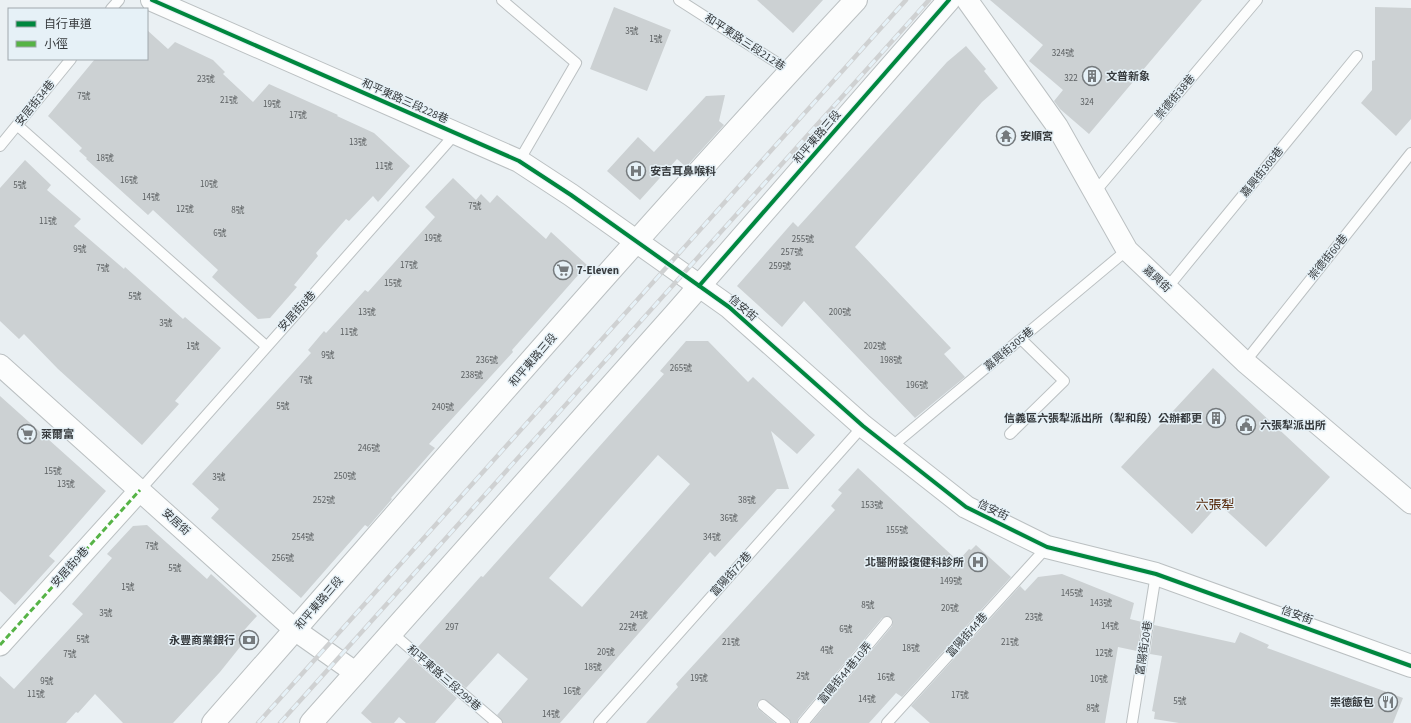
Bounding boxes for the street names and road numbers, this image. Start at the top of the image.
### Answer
street label: 和平東路三段212巷 [702,10,788,74]
street label: 崇德街38巷 [1152,71,1198,123]
street label: 和平東路三段228巷 [359,75,451,127]
street label: 安居街34巷 [12,77,58,129]
street label: 和平東路三段 [790,107,844,167]
street label: 嘉興街308巷 [1237,144,1287,200]
street label: 崇德街60巷 [1305,231,1351,283]
street label: 嘉興街 [1140,262,1174,296]
street label: 安居街8巷 [275,288,319,334]
street label: 信安街 [726,292,760,324]
street label: 嘉興街305巷 [981,324,1037,374]
street label: 和平東路三段 [506,330,560,390]
street label: 信安街 [975,496,1011,524]
street label: 安居街 [159,505,193,539]
street label: 安居街9巷 [48,544,92,590]
street label: 富陽街72巷 [707,549,755,599]
street label: 和平東路三段 [292,573,346,633]
street label: 信安街 [1279,602,1315,628]
street label: 富陽街44巷 [943,610,991,660]
street label: 富陽街20巷 [1132,620,1156,676]
street label: 富陽街44巷10弄 [815,639,875,707]
street label: 和平東路三段299巷 [404,642,484,714]

